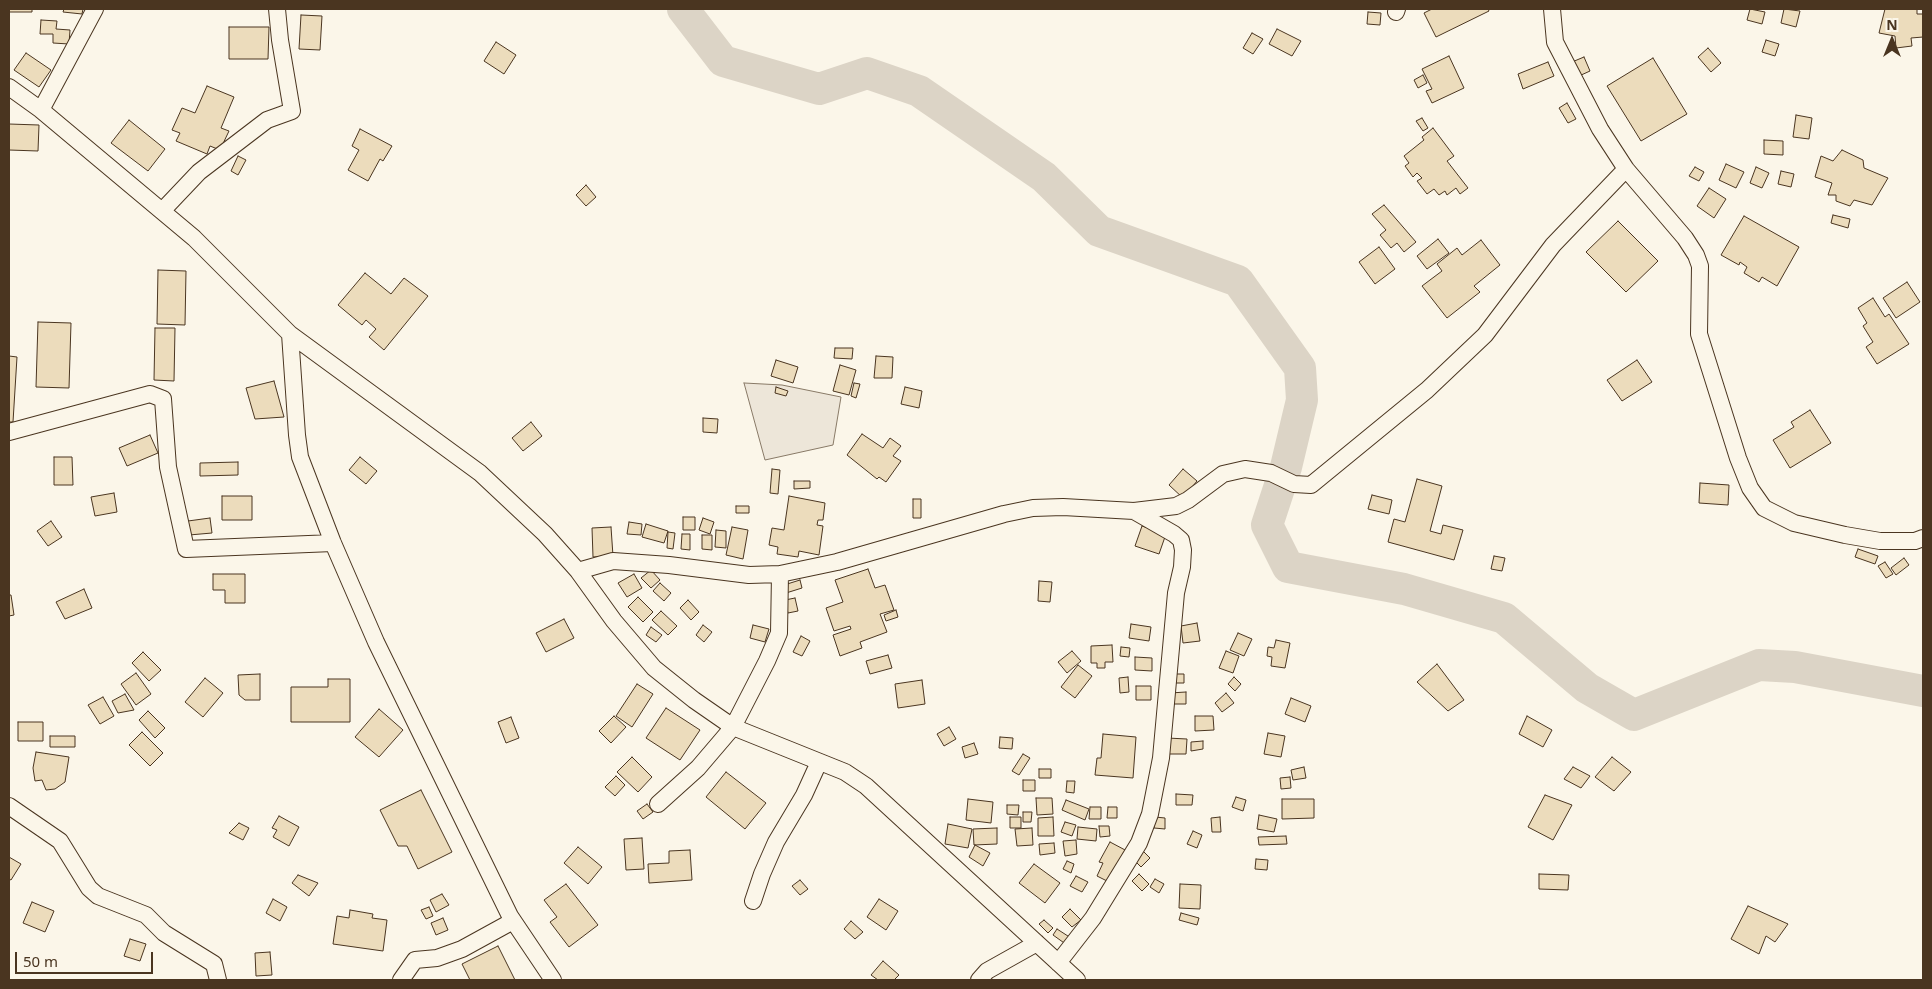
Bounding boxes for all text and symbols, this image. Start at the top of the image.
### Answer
north arrow [1867,15,1917,65]
text: N [1886,15,1898,34]
scale bar [18,942,155,974]
text: 50 m [23,951,58,971]

